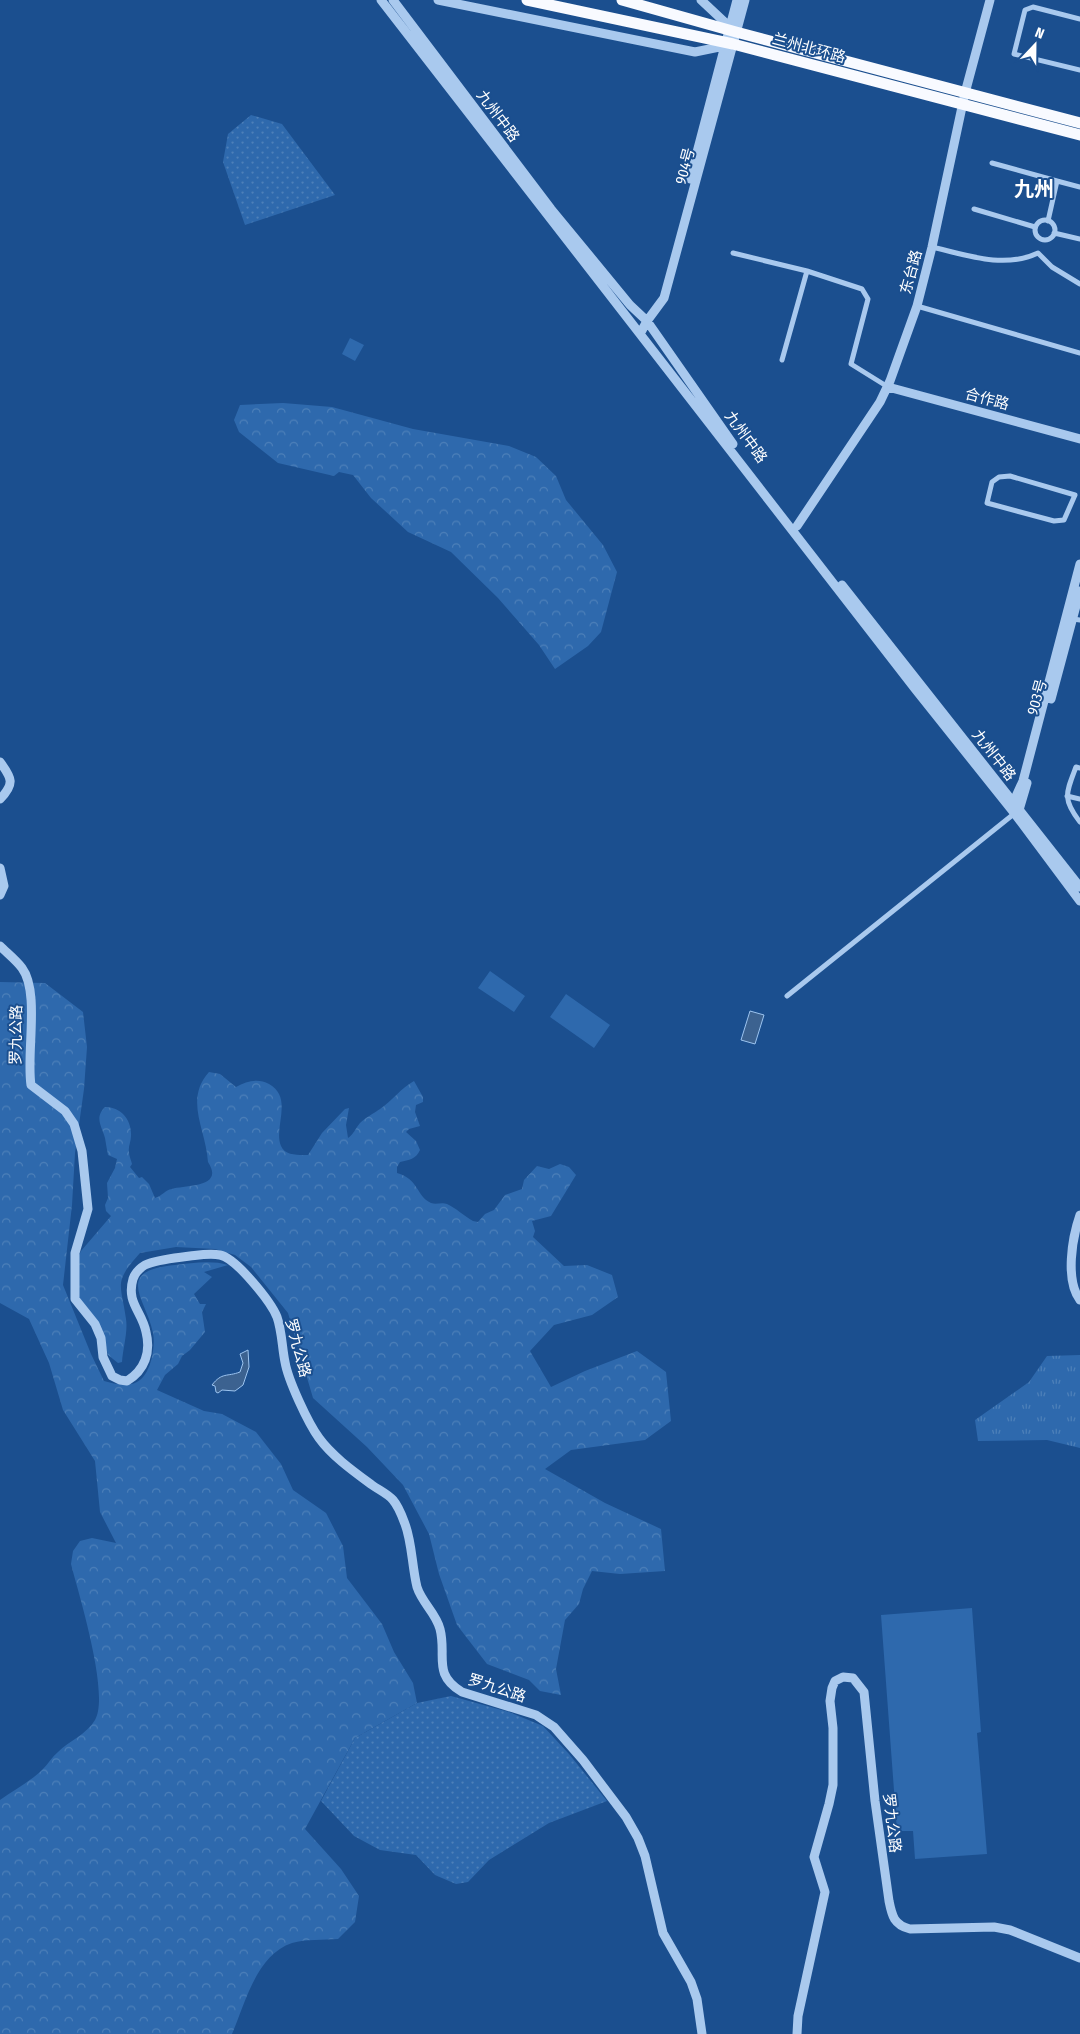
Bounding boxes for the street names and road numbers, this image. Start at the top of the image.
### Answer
street label: 兰州北环路 [770,30,848,66]
street label: 九州中路 [473,87,523,145]
street label: 904号 [671,146,699,186]
street label: 东台路 [896,248,926,296]
street label: 合作路 [963,384,1011,414]
street label: 九州中路 [721,407,771,467]
street label: 903号 [1023,677,1051,717]
street label: 九州中路 [968,726,1020,784]
street label: 罗九公路 [6,1005,26,1065]
street label: 罗九公路 [282,1317,314,1379]
street label: 罗九公路 [466,1670,528,1706]
street label: 罗九公路 [879,1792,905,1854]

